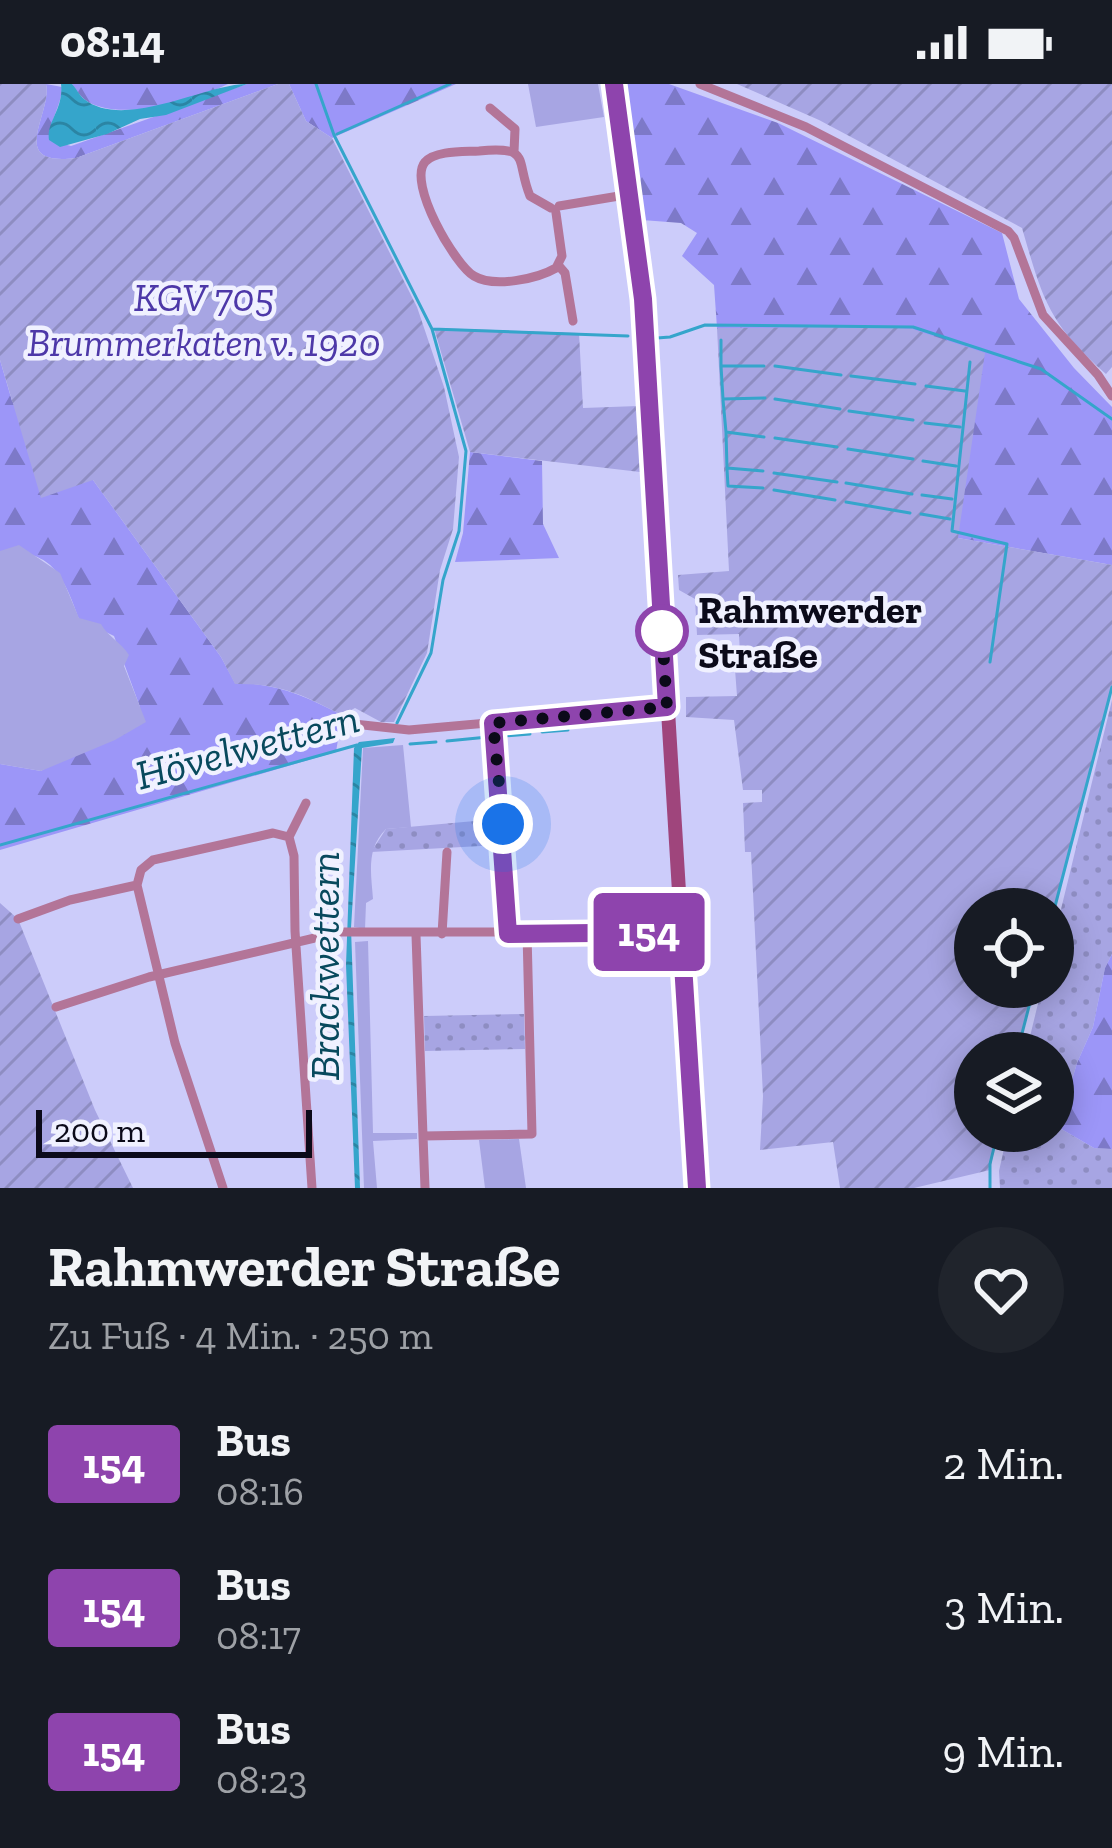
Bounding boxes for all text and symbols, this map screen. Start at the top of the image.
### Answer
text: 08:14 [60,15,165,69]
park label: KGV 705 Brummerkaten v. 1920 [27,274,381,366]
place label: Rahmwerder Straße [698,586,922,678]
marker: Rahmwerder Straße [637,606,687,656]
water label: Hövelwettern [130,692,364,801]
your location [473,794,533,854]
water label: Brackwettern [299,852,350,1080]
map controls [954,888,1074,1152]
button: locate [954,888,1074,1008]
line badge: 154 [580,893,718,971]
text: 154 [618,906,680,957]
button: layers [954,1032,1074,1152]
scale bar [36,1104,312,1157]
text: 200 m [54,1111,145,1150]
button: heart [938,1227,1064,1353]
text: Rahmwerder Straße [48,1232,560,1301]
text: Zu Fuß · 4 Min. · 250 m [48,1312,433,1359]
text: Bus [216,1414,291,1468]
text: 2 Min. [943,1437,1064,1491]
text: 154 [83,1438,145,1489]
text: 08:16 [216,1468,304,1515]
text: Bus [216,1558,291,1612]
text: 3 Min. [944,1581,1064,1635]
text: 154 [83,1582,145,1633]
text: 08:17 [216,1612,301,1659]
text: Bus [216,1702,291,1756]
text: 9 Min. [942,1725,1064,1779]
text: 154 [83,1726,145,1777]
text: 08:23 [216,1756,307,1803]

